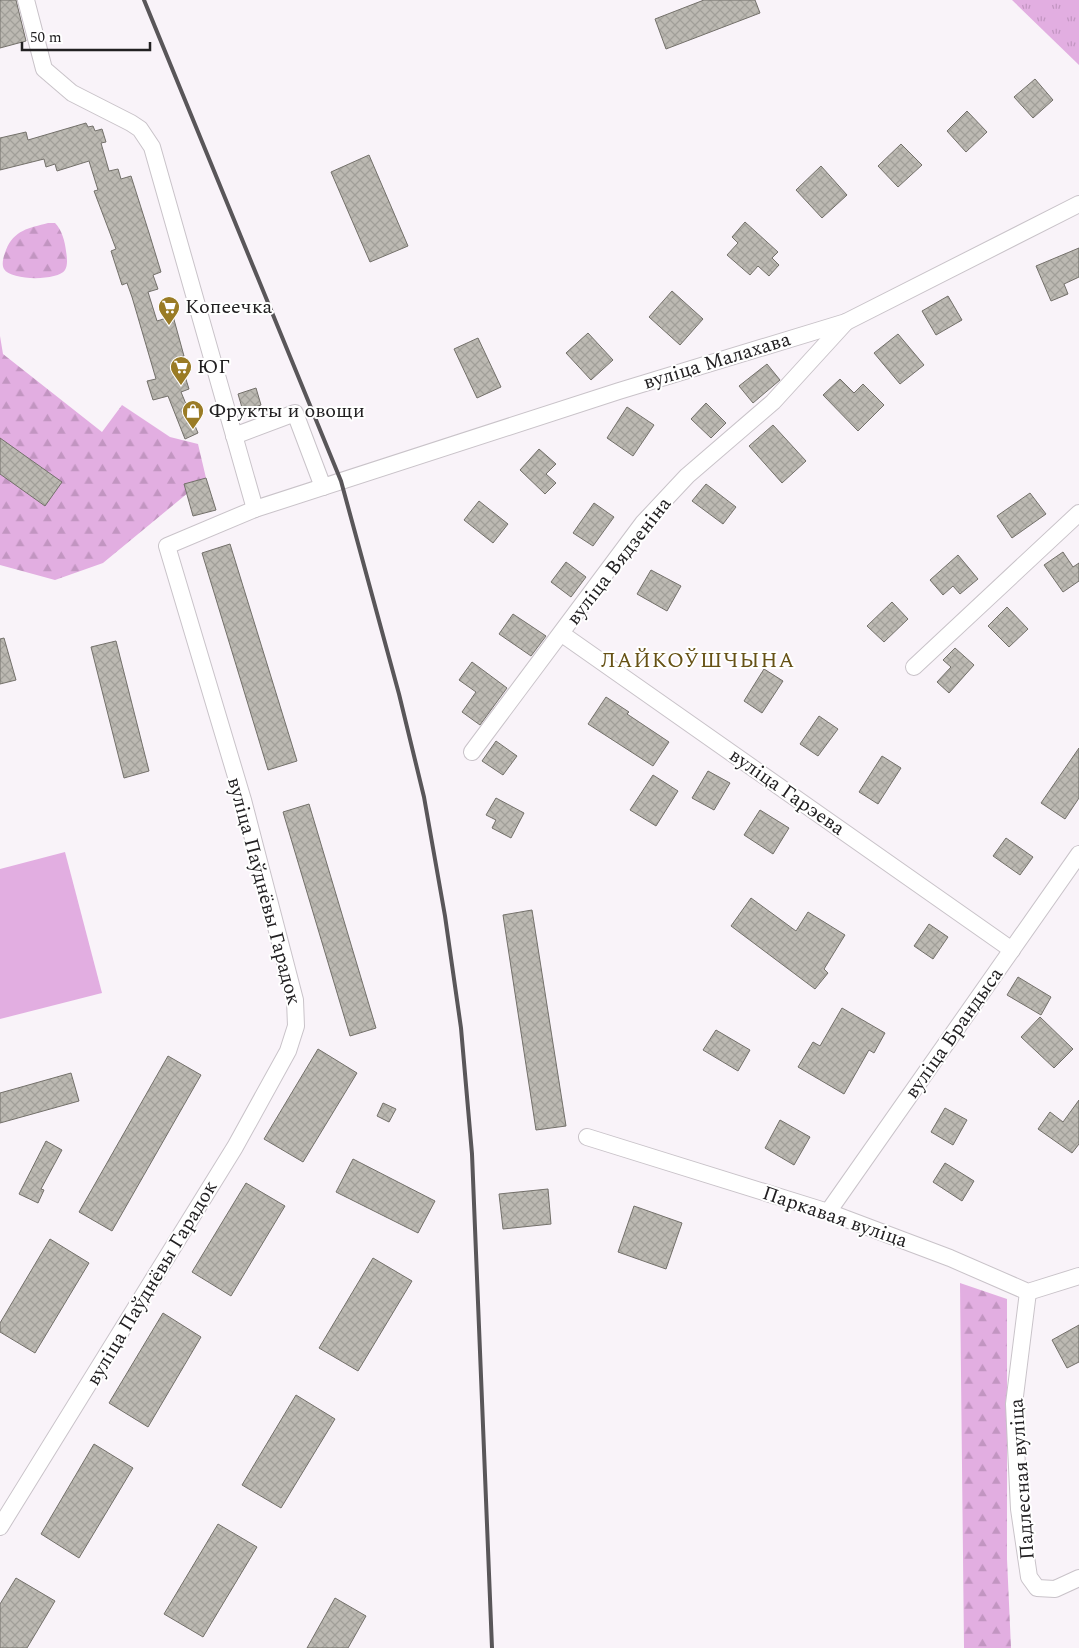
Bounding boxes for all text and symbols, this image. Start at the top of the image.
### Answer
scale bar [22,20,150,52]
text: 50 m [30,26,62,49]
place label: Копеечка [185,292,272,322]
supermarket icon: Копеечка [157,295,181,326]
street label: вуліца Малахава [640,324,795,398]
place label: ЮГ [197,352,230,382]
supermarket icon: ЮГ [169,355,193,386]
place label: Фрукты и овощи [209,396,365,426]
shop icon: Фрукты и овощи [181,399,205,430]
street label: вуліца Вядзеніна [559,490,679,632]
district label: ЛАЙКОЎШЧЫНА [601,645,795,677]
street label: вуліца Гарэева [723,741,851,843]
street label: вуліца Паўднёвы Гарадок [219,774,309,1008]
street label: вуліца Брандыса [897,961,1011,1105]
street label: вуліца Паўднёвы Гарадок [79,1175,225,1391]
street label: Паркавая вуліца [758,1178,912,1256]
street label: Падлесная вуліца [1001,1397,1043,1561]

